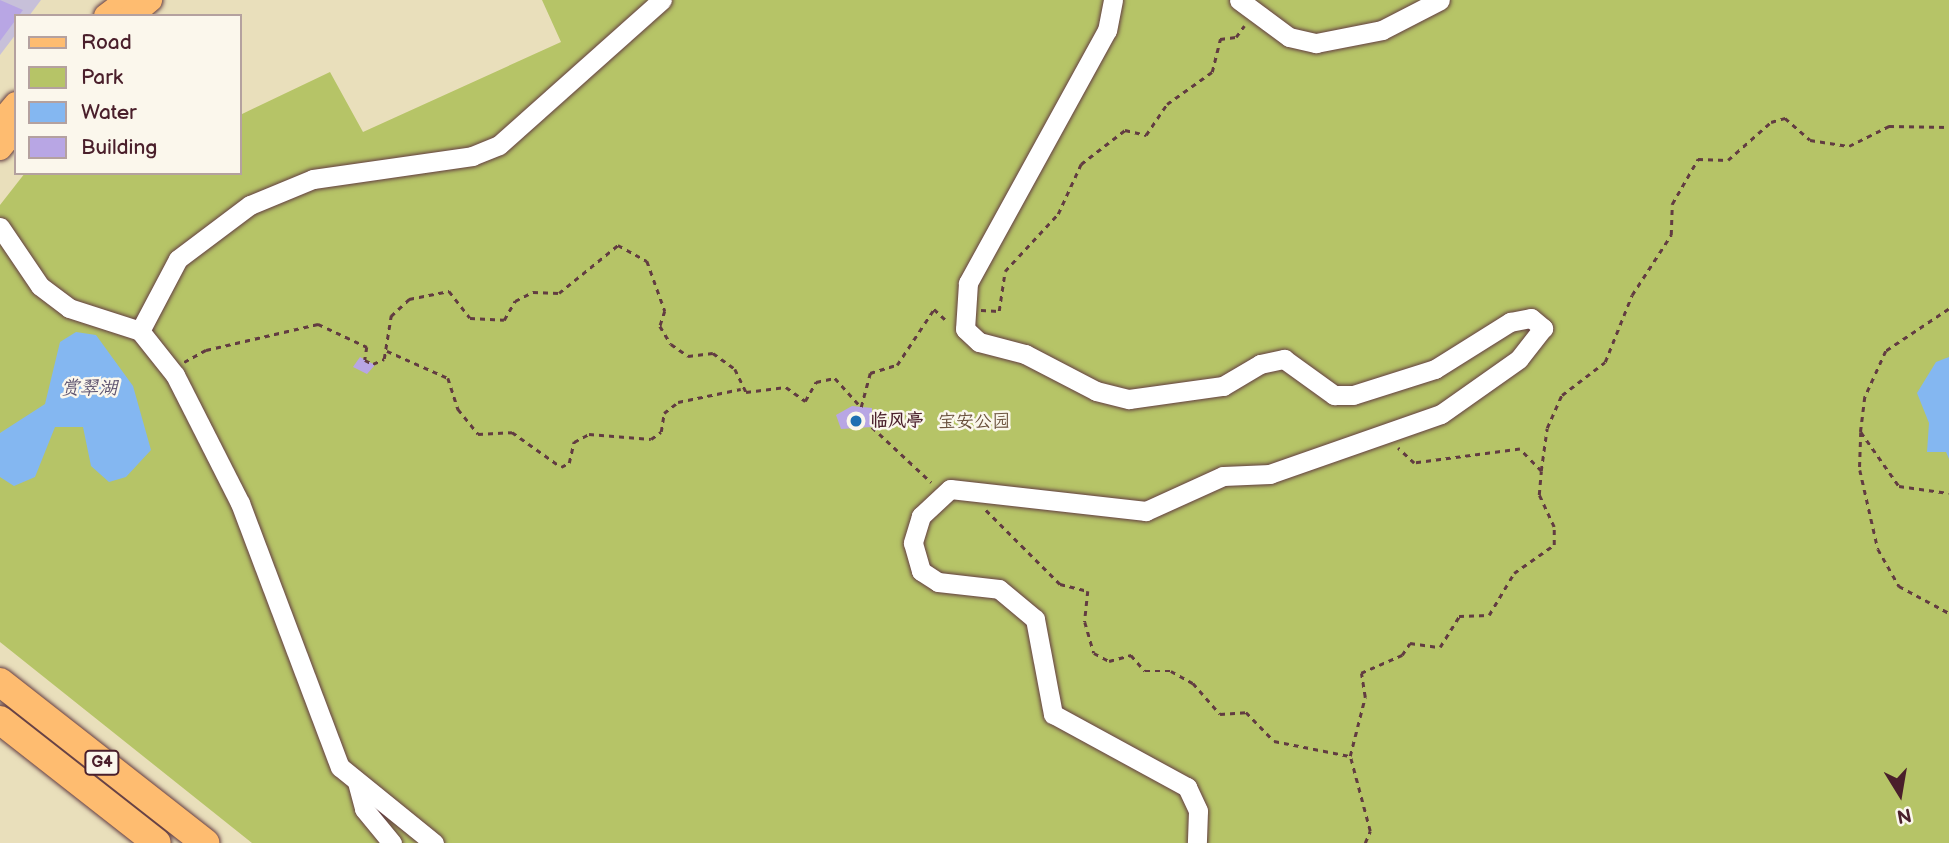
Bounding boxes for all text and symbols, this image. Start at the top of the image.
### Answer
legend [14,14,242,175]
text: Road [81,30,132,55]
text: Park [81,65,123,90]
text: Water [81,100,137,125]
text: Building [81,135,157,160]
water label: 赏翠湖 [61,378,117,400]
place label: 临风亭 [870,410,924,432]
park label: 宝安公园 [938,411,1010,433]
marker: 临风亭 [848,413,864,429]
road number: G4 [83,750,121,776]
north arrow [1865,759,1935,829]
text: N [1895,802,1913,828]

